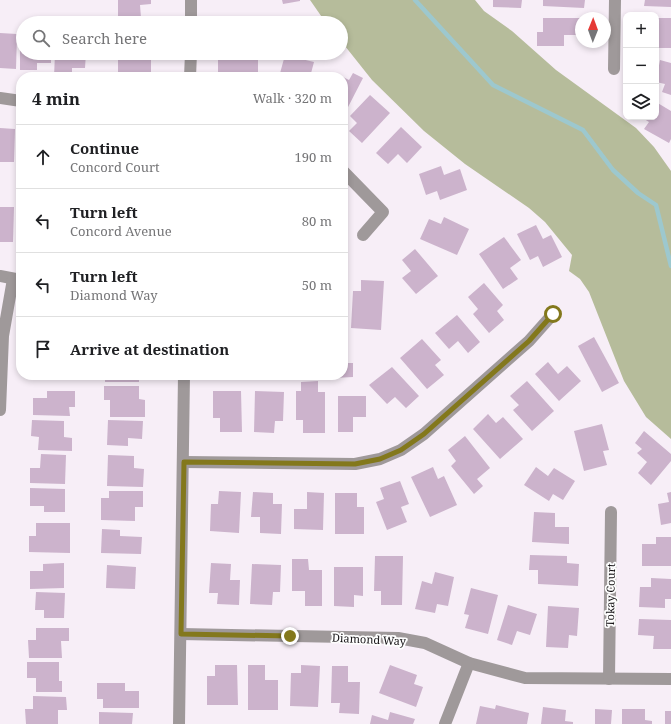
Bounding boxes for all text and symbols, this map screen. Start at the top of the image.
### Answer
north arrow [575,12,611,48]
map controls [623,12,659,120]
button: + [623,12,659,48]
search box [16,16,348,60]
icon: search [30,27,52,49]
text: Search here [62,28,147,48]
button: − [623,48,659,84]
button: layers [623,84,659,120]
text: 4 min [32,87,80,110]
text: Walk · 320 m [253,89,332,107]
text: Continue [70,138,139,158]
icon: ahead [32,146,54,168]
text: 190 m [295,148,332,166]
text: Concord Court [70,158,160,176]
text: Turn left [70,202,138,222]
icon: left [32,210,54,232]
text: 80 m [302,212,332,230]
text: Concord Avenue [70,222,172,240]
text: Turn left [70,266,138,286]
icon: left [32,274,54,296]
text: 50 m [302,276,332,294]
text: Diamond Way [70,286,158,304]
route start [544,305,562,323]
icon: arrive [32,338,54,360]
text: Arrive at destination [70,339,229,359]
street label: Tokay Court [602,563,618,627]
route end [281,627,299,645]
street label: Diamond Way [332,630,407,648]

